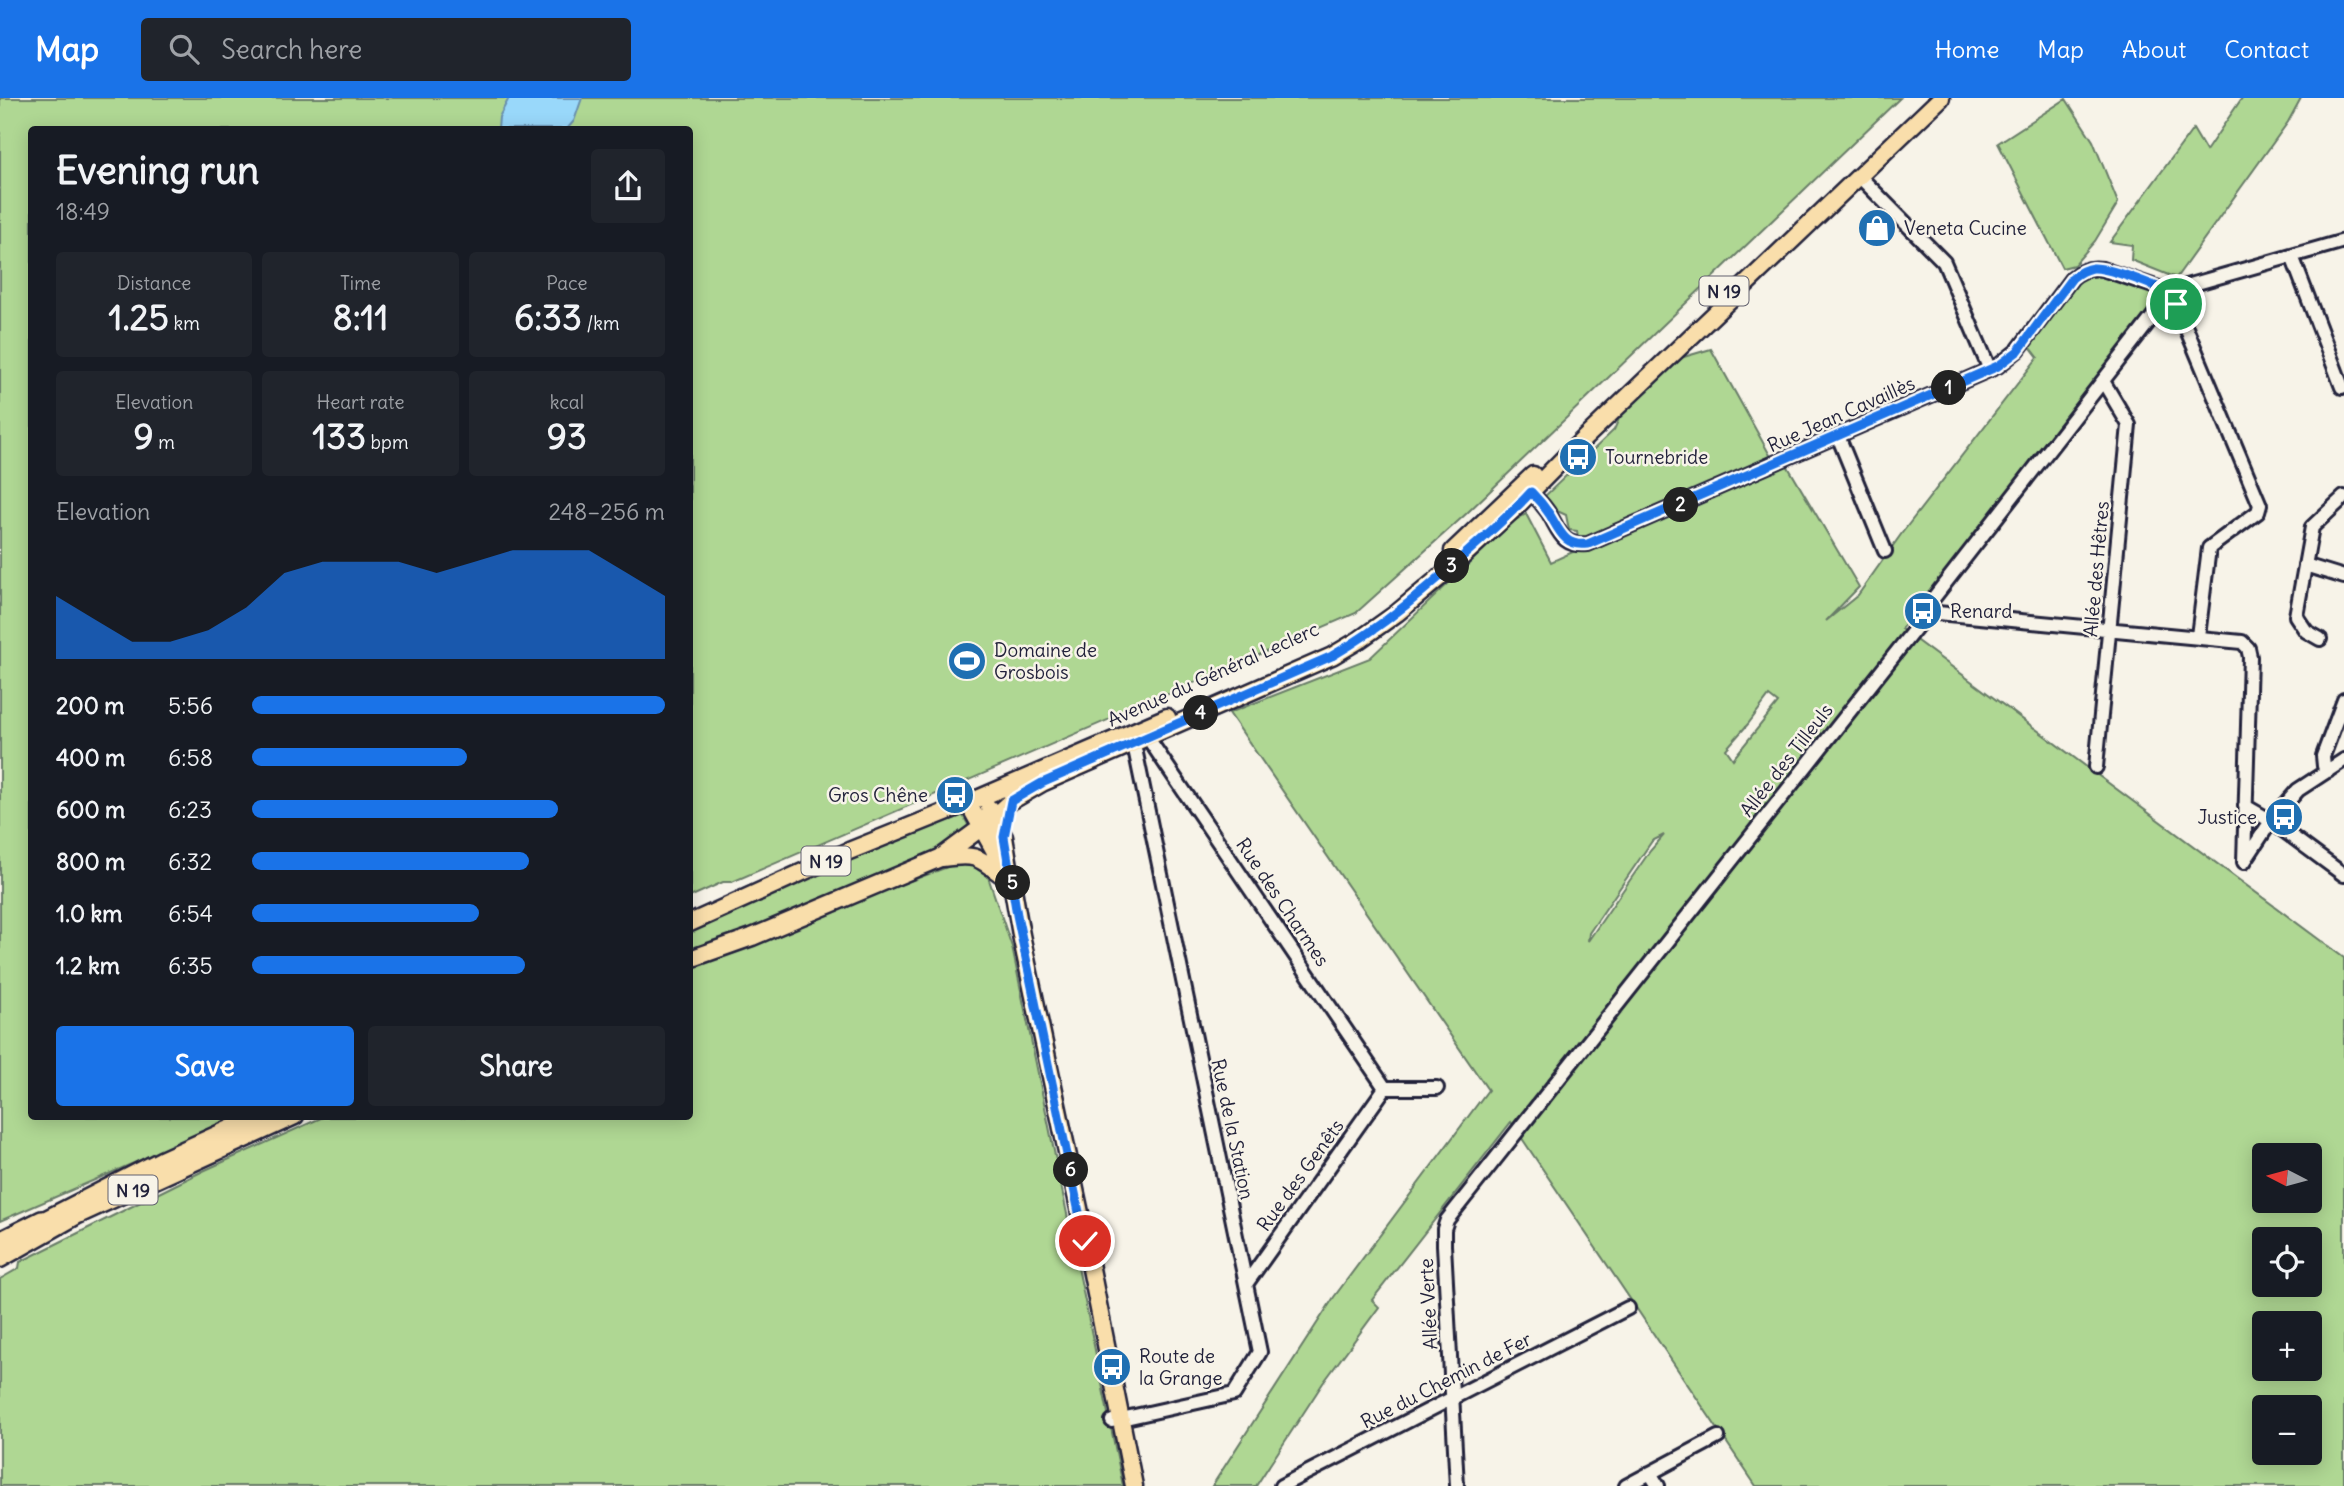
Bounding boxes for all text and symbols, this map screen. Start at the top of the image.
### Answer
search box [141,18,631,81]
text: Map [35,28,99,70]
icon: search [165,30,203,68]
text: Search here [221,33,362,66]
text: Home [1935,34,1999,64]
text: Map [2037,34,2084,64]
text: About [2122,34,2186,64]
text: Contact [2224,34,2309,64]
text: Evening run [56,147,259,194]
button: share [591,149,665,223]
text: 18:49 [56,197,110,226]
shop icon: Veneta Cucine [1856,207,1898,249]
place label: Veneta Cucine [1904,216,2027,240]
text: Distance [117,271,191,295]
text: Time [340,271,381,295]
text: Pace [546,271,587,295]
pin [2146,274,2206,334]
road number: N 19 [1700,276,1748,306]
icon: arrive [2157,285,2195,323]
text: 1.25 [108,295,169,339]
text: 8:11 [333,295,388,339]
text: 6:33 [514,295,582,339]
text: km [169,311,200,335]
text: /km [582,311,620,335]
pin: 1 [1932,370,1966,406]
street label: Rue Jean Cavaillès [1764,371,1918,457]
text: 1 [1945,375,1952,399]
text: Elevation [115,390,193,414]
text: Heart rate [316,390,405,414]
text: kcal [550,390,584,414]
text: 9 [134,414,154,458]
text: 133 [312,414,366,458]
text: 93 [547,414,587,458]
text: m [154,430,175,454]
text: bpm [366,430,409,454]
bus stop icon: Tournebride [1557,436,1599,478]
place label: Tournebride [1605,445,1708,469]
pin: 2 [1664,488,1698,522]
text: 2 [1675,492,1686,516]
text: Elevation [56,497,150,526]
text: 248–256 m [548,497,665,526]
street label: Allée des Hêtres [2078,500,2114,638]
pin: 3 [1434,548,1470,584]
text: 3 [1446,553,1457,577]
bus stop icon: Renard [1902,590,1944,632]
place label: Renard [1950,599,2013,623]
street label: Avenue du Général Leclerc [1104,617,1322,731]
place label: Domaine de Grosbois [994,638,1097,684]
sports icon: Domaine de Grosbois [946,640,988,682]
text: 200 m [56,691,125,720]
text: 5:56 [168,691,213,720]
pin: 4 [1184,696,1218,730]
street label: Allée des Tilleuls [1734,699,1838,821]
text: 4 [1195,700,1206,724]
text: 400 m [56,743,125,772]
text: 6:58 [168,743,213,772]
bus stop icon: Gros Chêne [934,774,976,816]
place label: Gros Chêne [828,783,928,807]
text: 600 m [56,795,125,824]
text: 6:23 [168,795,212,824]
bus stop icon: Justice [2263,796,2305,838]
place label: Justice [2197,805,2257,829]
street label: Rue des Charmes [1231,833,1335,971]
road number: N 19 [802,846,850,876]
text: 800 m [56,847,125,876]
text: 6:32 [168,847,212,876]
pin: 5 [996,866,1030,900]
text: 5 [1007,870,1018,894]
text: 1.0 km [56,899,122,928]
text: 6:54 [168,899,213,928]
text: 1.2 km [56,951,120,980]
text: 6:35 [168,951,213,980]
button: Save [56,1026,354,1106]
button: Share [368,1026,665,1106]
street label: Rue de la Station [1206,1057,1260,1201]
street label: Rue des Genêts [1251,1114,1349,1236]
north arrow [2252,1143,2322,1213]
map controls [2252,1143,2322,1465]
pin: 6 [1054,1152,1088,1188]
text: 6 [1065,1157,1076,1181]
road number: N 19 [108,1176,158,1204]
pin [1055,1211,1115,1271]
icon: check [1066,1222,1104,1260]
button: locate [2252,1227,2322,1297]
street label: Allée Verte [1414,1258,1442,1350]
button: + [2252,1311,2322,1381]
street label: Rue du Chemin de Fer [1357,1326,1536,1433]
place label: Route de la Grange [1139,1344,1223,1390]
bus stop icon: Route de la Grange [1091,1346,1133,1388]
button: − [2252,1395,2322,1465]

